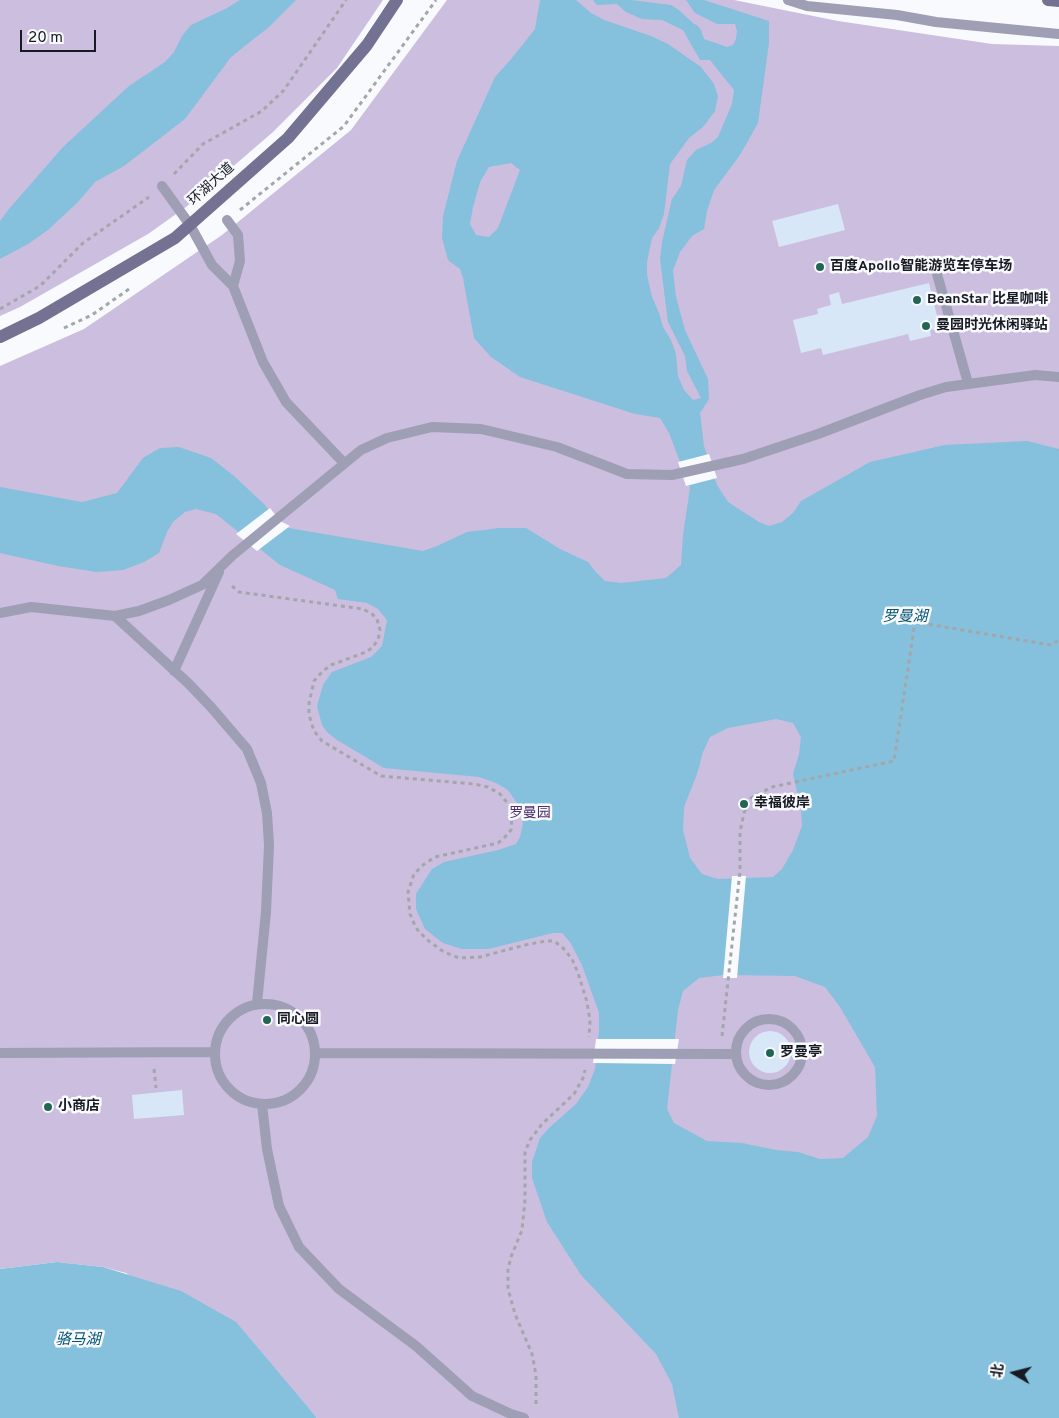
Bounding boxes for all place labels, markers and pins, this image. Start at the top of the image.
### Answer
place label: 百度Apollo智能游览车停车场 [830,259,1012,275]
marker: 百度Apollo智能游览车停车场 [814,261,826,273]
place label: BeanStar 比星咖啡 [927,292,1048,308]
marker: BeanStar 比星咖啡 [911,294,923,306]
place label: 曼园时光休闲驿站 [936,318,1048,334]
marker: 曼园时光休闲驿站 [920,320,932,332]
place label: 幸福彼岸 [754,796,810,812]
marker: 幸福彼岸 [738,798,750,810]
place label: 同心圆 [277,1012,319,1028]
marker: 同心圆 [261,1014,273,1026]
place label: 罗曼亭 [780,1045,822,1061]
marker: 罗曼亭 [764,1047,776,1059]
place label: 小商店 [58,1099,100,1115]
marker: 小商店 [42,1101,54,1113]

